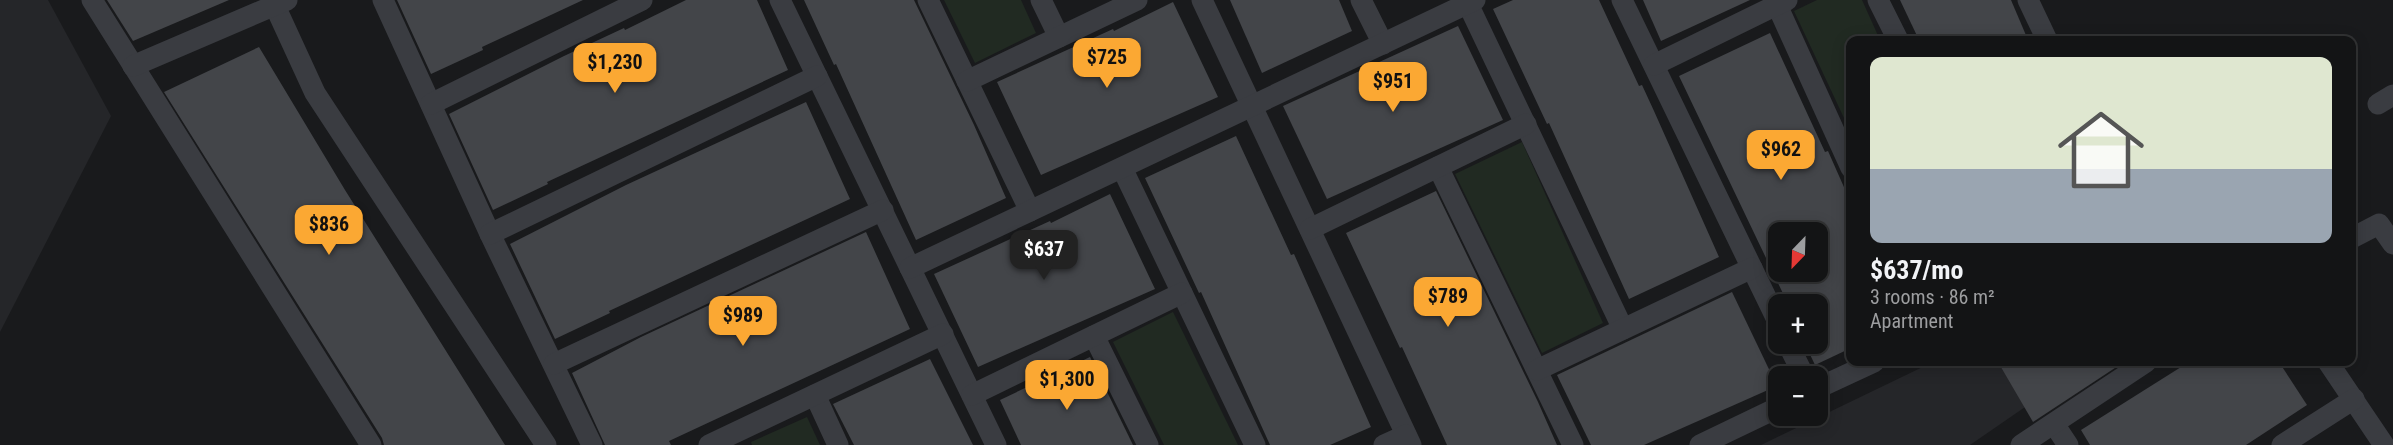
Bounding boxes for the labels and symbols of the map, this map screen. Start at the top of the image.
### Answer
pin: $725 [1071,38,1143,89]
pin: $1,230 [566,43,664,94]
pin: $951 [1357,62,1429,113]
pin: $962 [1745,130,1817,181]
pin: $836 [293,205,365,256]
north arrow [1768,222,1828,282]
pin: $637 [1008,230,1080,281]
pin: $789 [1412,277,1484,328]
pin: $989 [707,296,779,347]
pin: $1,300 [1018,360,1116,411]

